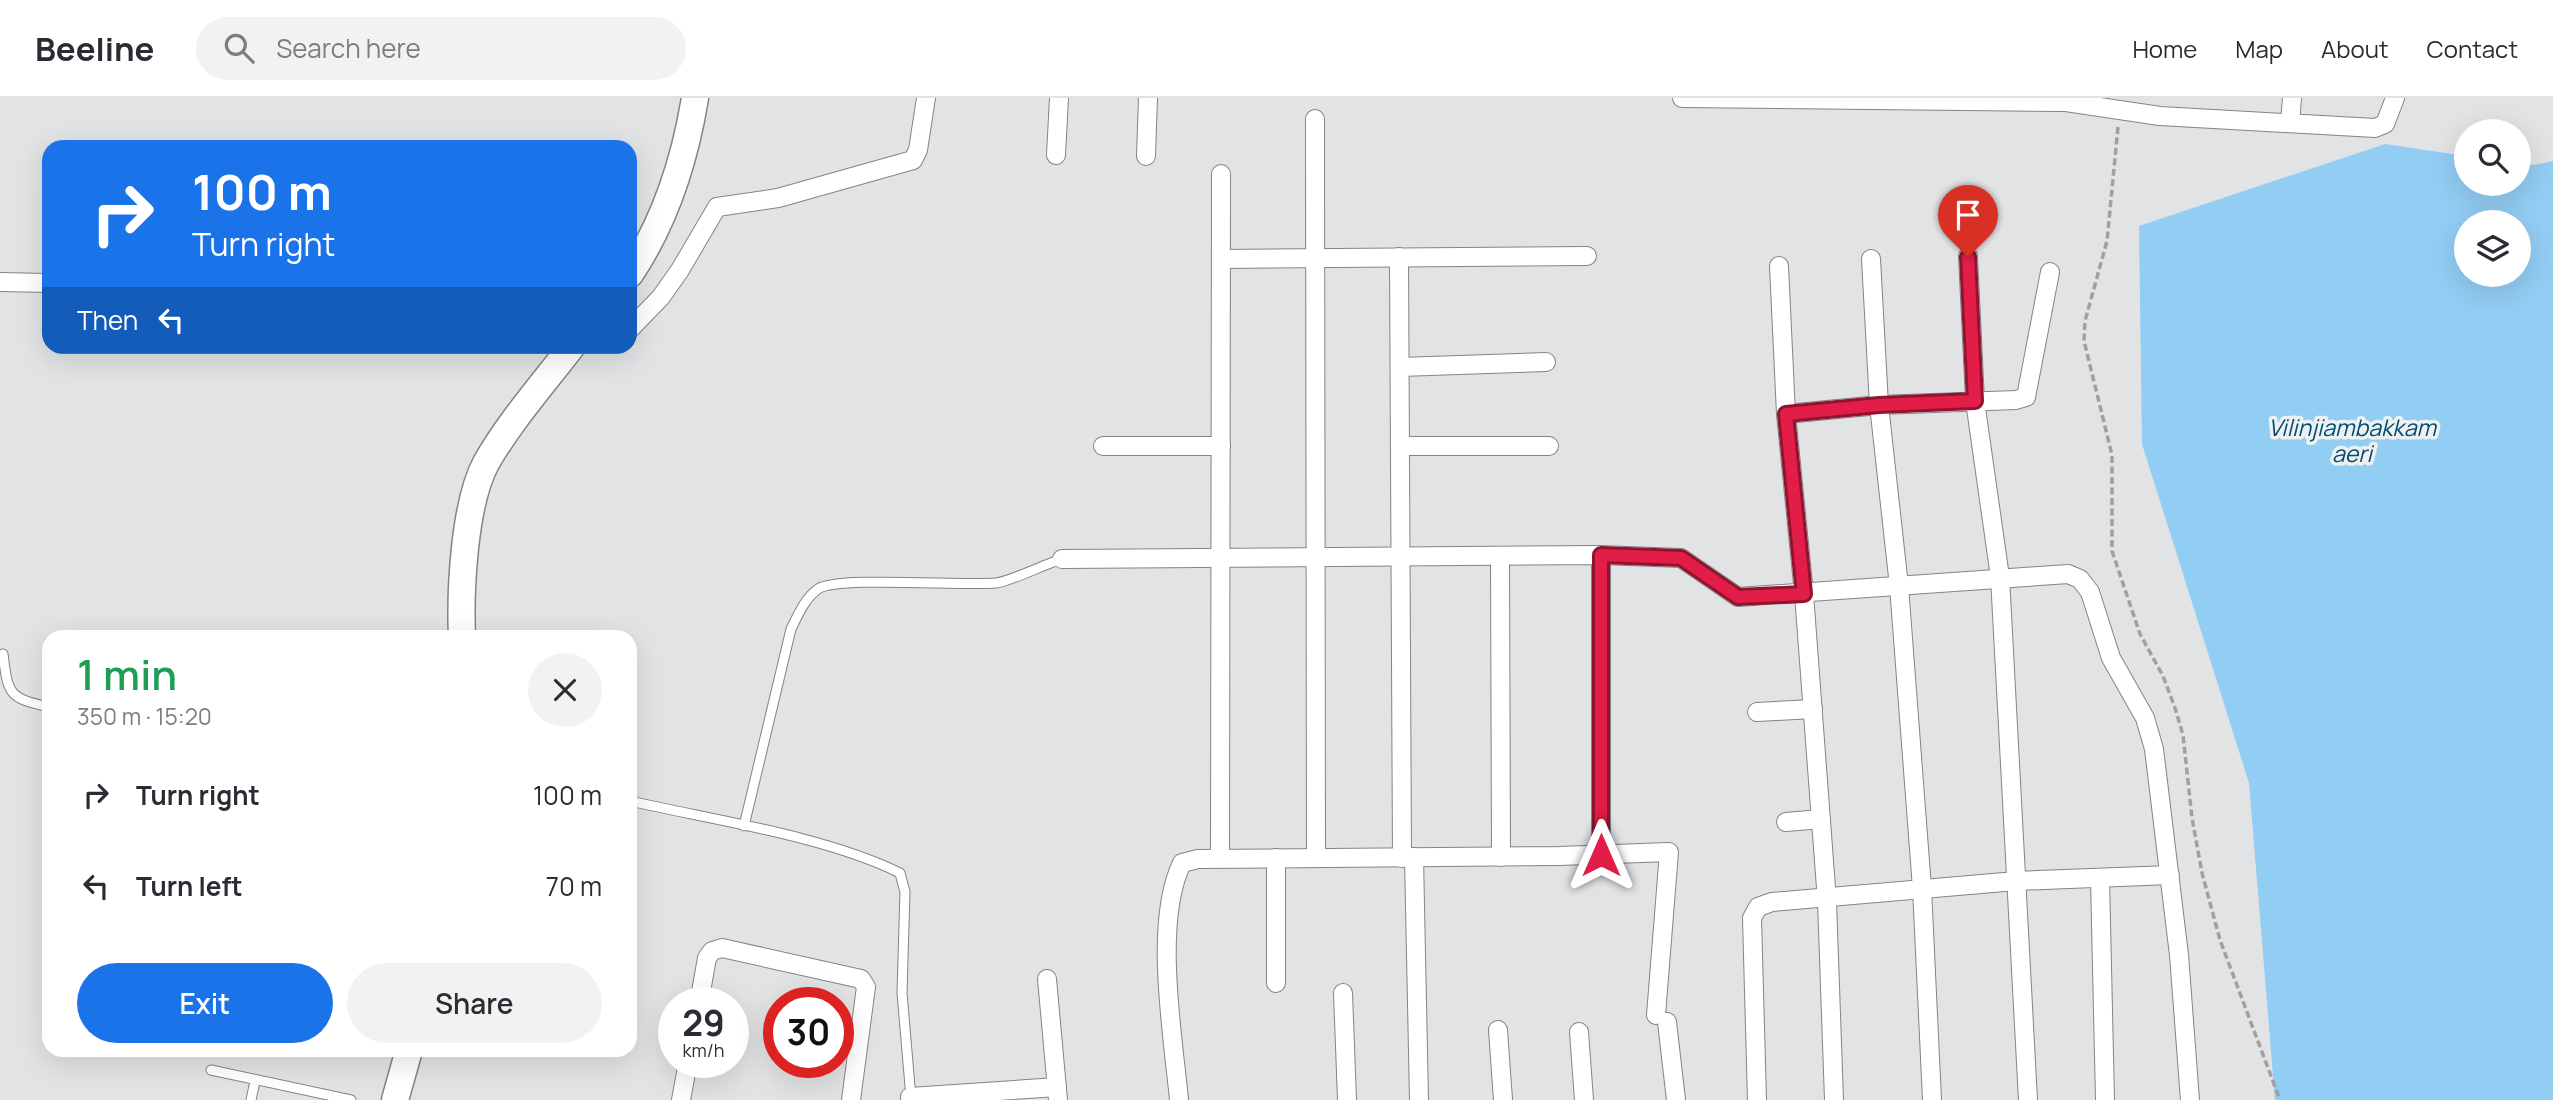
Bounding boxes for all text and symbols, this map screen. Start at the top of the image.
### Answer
search box [196,17,686,80]
text: Beeline [35,26,154,71]
icon: search [220,29,258,67]
text: Search here [276,30,421,66]
text: Home [2132,32,2197,65]
text: Map [2235,32,2283,65]
text: About [2321,32,2389,65]
text: Contact [2427,32,2518,65]
map controls [2454,119,2531,287]
button: search [2454,119,2531,196]
text: 100 m [192,158,332,225]
icon: right [77,168,168,259]
pin [1938,185,1998,257]
icon: arrive [1949,196,1987,234]
button: layers [2454,210,2531,287]
text: Turn right [192,222,335,266]
icon: left [152,301,190,339]
text: Then [77,302,138,338]
water label: Vilinjiambakkam aeri [2268,411,2438,469]
text: 1 min [77,645,177,703]
button: close [528,653,602,727]
text: 350 m · 15:20 [77,700,212,732]
icon: right [77,776,115,814]
text: Turn right [136,777,260,813]
text: 100 m [533,777,602,813]
position arrow [1564,818,1638,892]
icon: left [77,867,115,905]
text: Turn left [136,868,243,904]
text: 70 m [546,868,602,904]
button: Exit [77,963,333,1043]
button: Share [347,963,602,1043]
speed limit sign: 30 [763,987,854,1078]
text: 29 [682,999,725,1047]
text: km/h [683,1038,724,1062]

